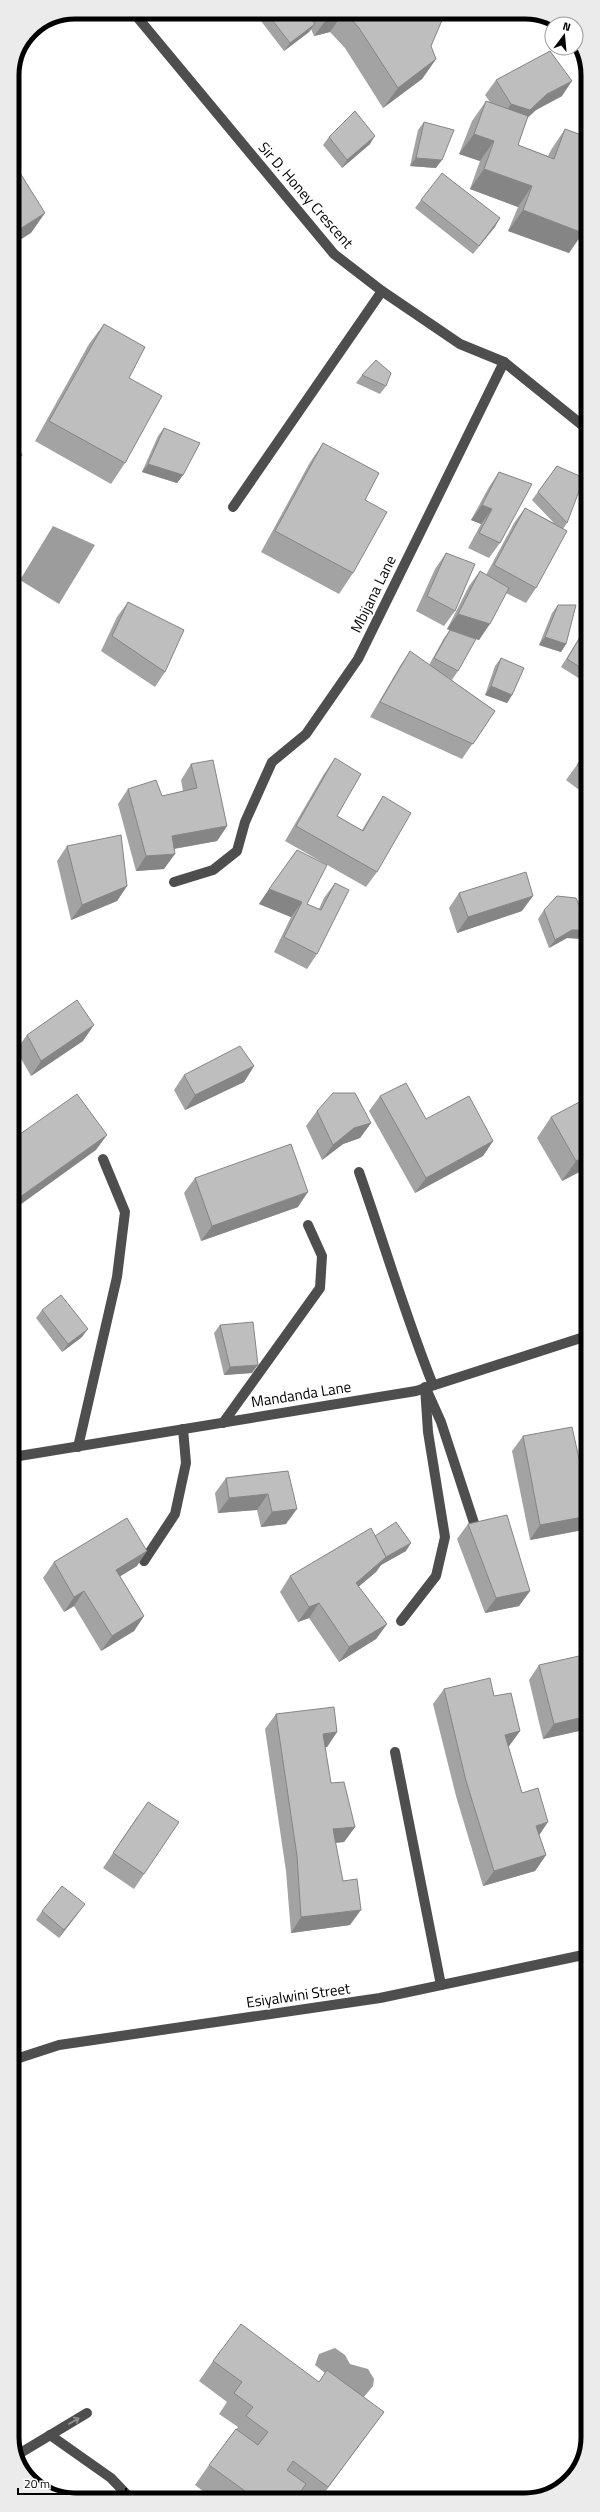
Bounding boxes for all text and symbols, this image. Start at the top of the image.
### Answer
north arrow [544,16,584,56]
text: N [561,18,573,35]
street label: Sir D. Honey Crescent [253,137,359,254]
street label: Mbijana Lane [344,551,402,637]
street label: Mandanda Lane [249,1375,353,1413]
street label: Esiyalwini Street [245,1976,352,2014]
one-way arrow [68,2416,80,2424]
scale bar [18,2470,126,2496]
text: 20 m [24,2474,50,2493]

